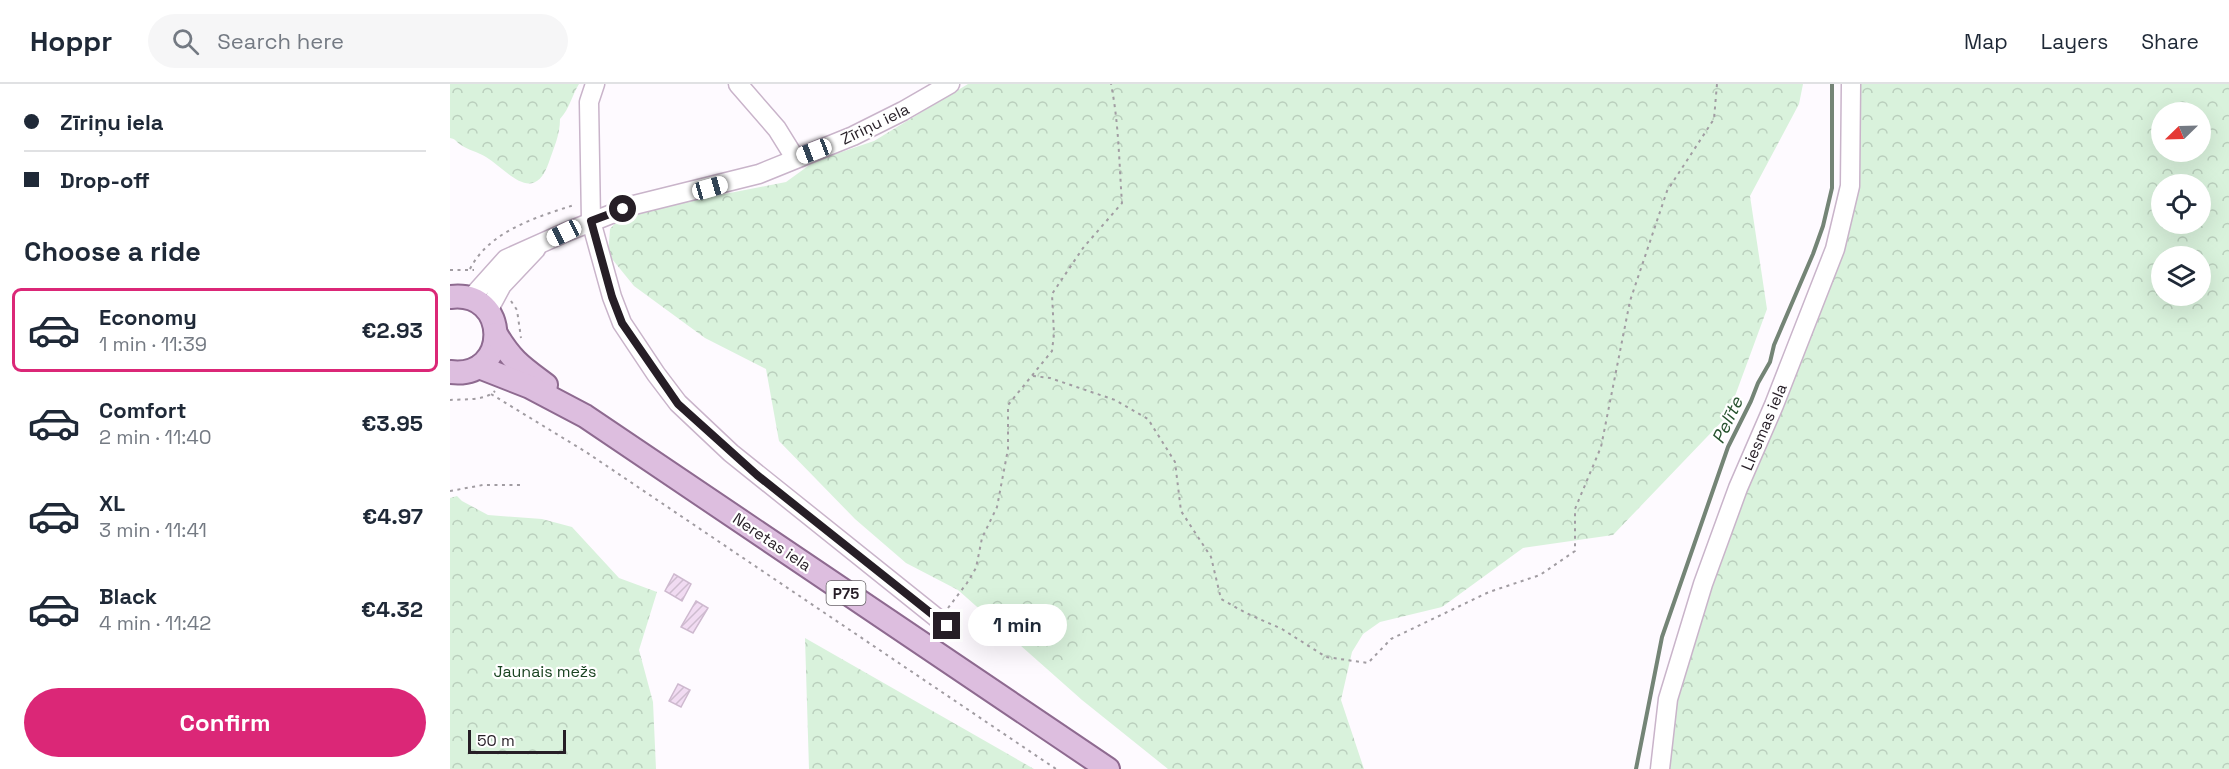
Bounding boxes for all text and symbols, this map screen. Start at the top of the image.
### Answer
search box [148,14,568,68]
text: Hoppr [30,23,112,59]
icon: search [169,25,202,58]
text: Search here [217,27,344,55]
text: Map [1964,28,2008,55]
text: Layers [2041,28,2108,55]
text: Share [2141,28,2199,55]
street label: Zīriņu iela [837,98,913,150]
north arrow [2151,102,2211,162]
map controls [2151,102,2211,306]
text: Zīriņu iela [60,108,164,136]
car [794,136,834,166]
text: Drop-off [60,166,150,194]
car [690,174,730,202]
button: locate [2151,174,2211,234]
route start [609,195,636,222]
car [544,217,584,249]
text: Choose a ride [24,234,201,269]
button: layers [2151,246,2211,306]
icon: car [27,303,81,357]
text: Economy [99,303,197,331]
text: €2.93 [362,316,423,344]
text: 1 min · 11:39 [99,331,207,357]
street label: Liesmas iela [1736,380,1792,474]
water label: Pelīte [1706,392,1748,447]
icon: car [27,396,81,450]
text: Comfort [99,396,187,424]
text: €3.95 [361,409,423,437]
text: 2 min · 11:40 [99,424,212,450]
icon: car [27,489,81,543]
text: XL [99,489,125,517]
text: €4.97 [362,502,423,530]
street label: Neretas iela [729,508,815,576]
text: 3 min · 11:41 [99,517,207,543]
road number: P75 [826,581,866,605]
icon: car [27,582,81,636]
text: Black [99,582,157,610]
text: €4.32 [361,595,423,623]
callout: 1 min [968,605,1067,647]
text: 4 min · 11:42 [99,610,211,636]
route end [933,612,960,639]
text: 1 min [993,612,1042,638]
park label: Jaunais mežs [493,661,597,682]
button: Confirm [24,688,426,757]
scale bar [468,727,566,754]
text: 50 m [477,730,515,751]

